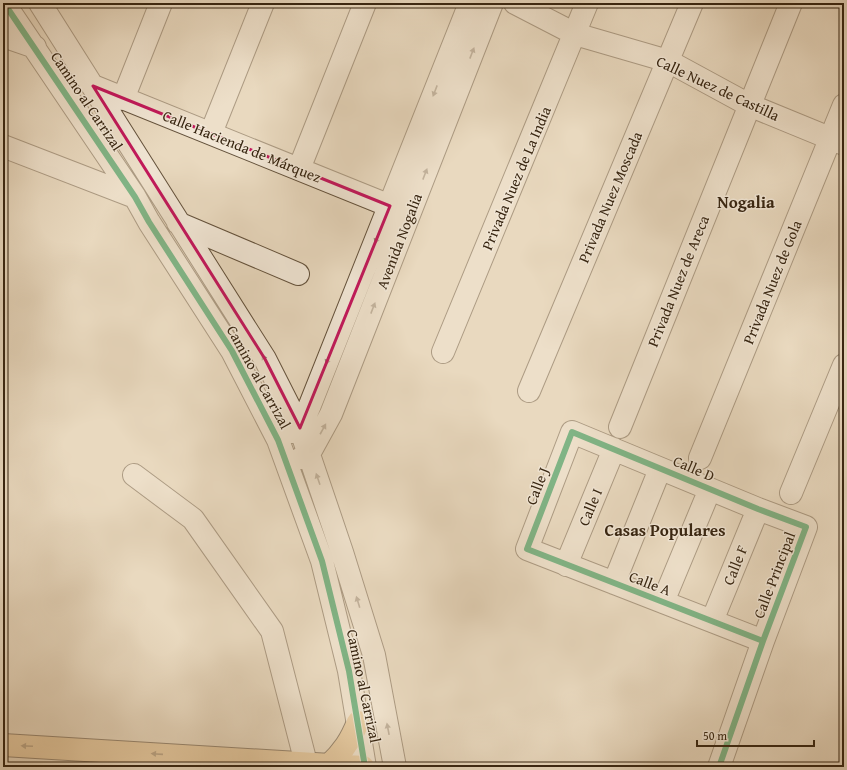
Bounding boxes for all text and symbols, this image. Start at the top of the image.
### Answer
street label: Camino al Carrizal [46,47,128,155]
one-way arrow [470,47,476,59]
street label: Calle Nuez de Castilla [653,50,783,126]
one-way arrow [432,86,438,98]
street label: Privada Nuez de La India [476,103,556,253]
street label: Calle Hacienda de Márquez [160,105,325,188]
street label: Privada Nuez Moscada [573,128,647,266]
one-way arrow [422,168,428,180]
district label: Nogalia [717,189,775,214]
street label: Avenida Nogalia [371,190,427,292]
street label: Privada Nuez de Areca [642,212,714,350]
street label: Privada Nuez de Gola [738,217,806,347]
one-way arrow [374,233,380,245]
one-way arrow [370,302,376,314]
street label: Camino al Carrizal [222,321,296,433]
one-way arrow [325,353,331,365]
one-way arrow [262,354,269,366]
one-way arrow [320,423,327,434]
street label: Calle D [670,450,718,486]
street label: Calle J [520,464,554,508]
one-way arrow [314,472,320,484]
street label: Calle I [573,485,607,529]
district label: Casas Populares [605,517,725,542]
street label: Calle Principal [748,529,800,621]
street label: Calle F [718,542,752,588]
street label: Calle A [626,565,674,601]
one-way arrow [355,596,361,608]
street label: Camino al Carrizal [342,627,386,745]
one-way arrow [385,722,391,735]
scale bar [697,722,814,748]
text: 50 m [703,727,727,744]
one-way arrow [21,743,33,750]
one-way arrow [151,750,163,757]

